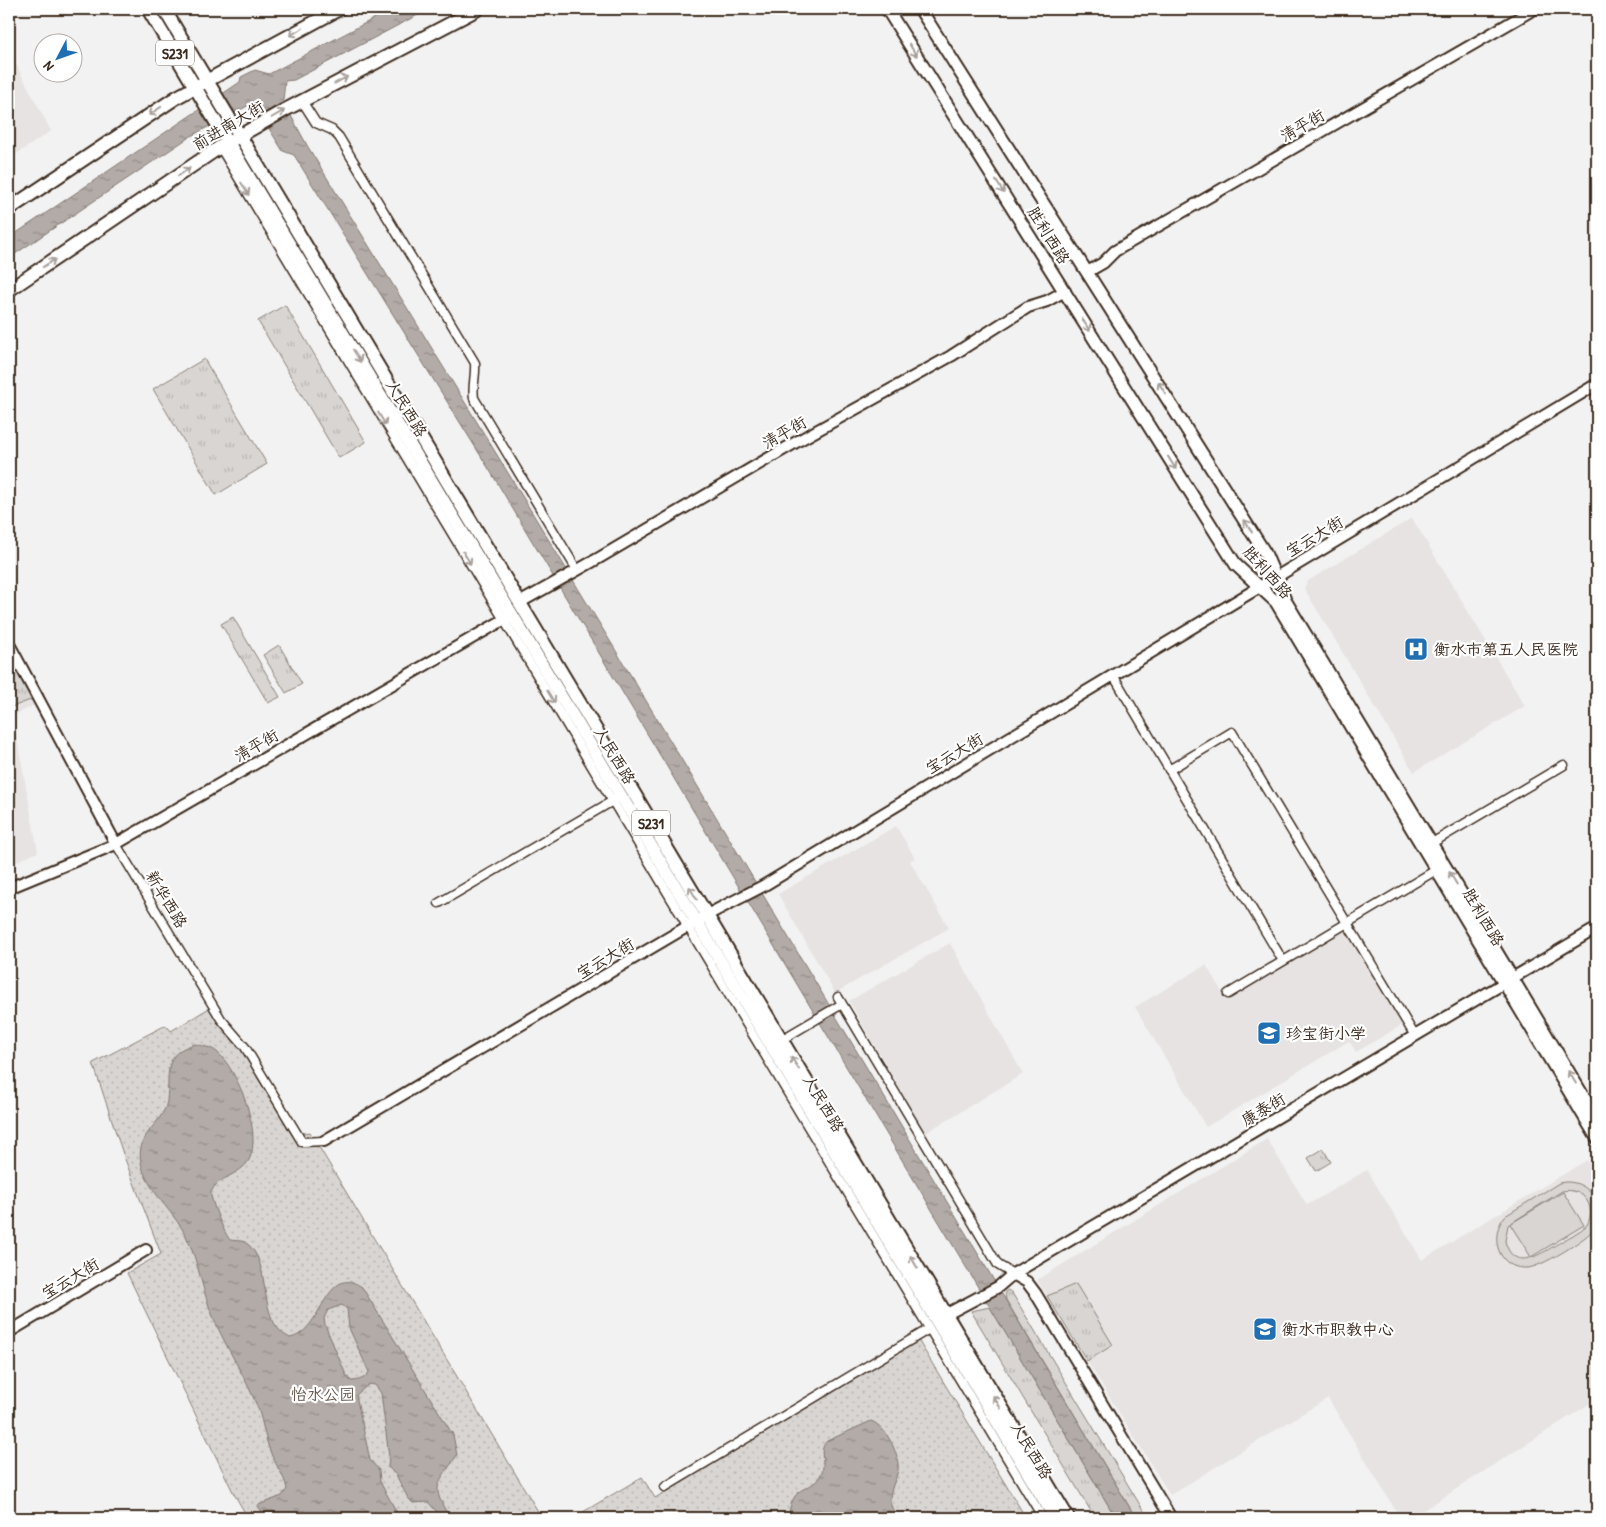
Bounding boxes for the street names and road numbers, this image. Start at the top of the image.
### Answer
road number: S231 [156,40,194,66]
street label: 前进南大街 [188,95,268,155]
street label: 清平街 [1276,103,1328,147]
street label: 胜利西路 [1023,202,1075,268]
street label: 人民西路 [381,375,433,441]
street label: 清平街 [758,410,810,454]
street label: 宝云大街 [1281,510,1347,562]
street label: 胜利西路 [1238,541,1298,603]
street label: 人民西路 [589,722,641,788]
street label: 清平街 [230,723,282,767]
street label: 宝云大街 [921,727,987,779]
road number: S231 [632,810,670,836]
street label: 新华西路 [141,866,193,932]
street label: 胜利西路 [1458,884,1510,950]
street label: 宝云大街 [572,932,638,984]
street label: 人民西路 [798,1070,850,1136]
street label: 康泰街 [1237,1087,1289,1131]
street label: 宝云大街 [37,1252,103,1304]
street label: 人民西路 [1006,1417,1058,1483]

